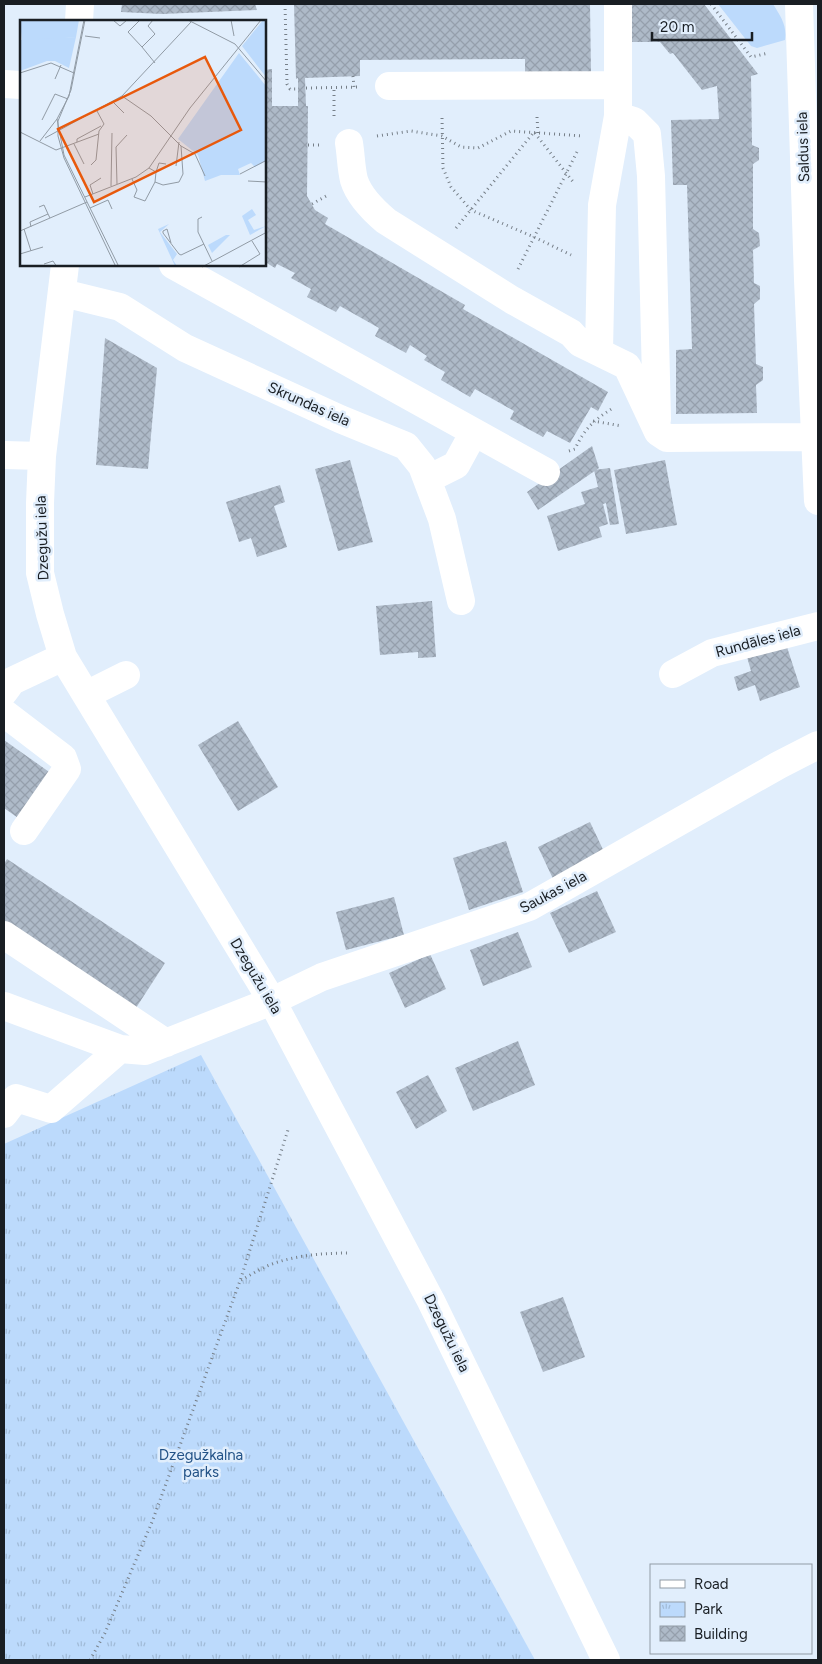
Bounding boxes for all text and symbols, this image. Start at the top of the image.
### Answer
scale bar [652,10,752,42]
text: 20 m [660,18,694,36]
inset map [20,20,266,266]
street label: Saldus iela [793,111,813,183]
street label: Skrundas iela [265,378,353,430]
street label: Dzegužu iela [32,495,52,581]
street label: Rundāles iela [713,621,803,661]
street label: Saukas iela [516,867,590,917]
street label: Dzegužu iela [226,935,286,1017]
street label: Dzegužu iela [420,1291,474,1375]
park label: Dzegužkalna parks [159,1446,243,1481]
legend [650,1564,812,1654]
text: Road [694,1575,729,1593]
text: Park [694,1600,723,1618]
text: Building [694,1625,748,1643]

